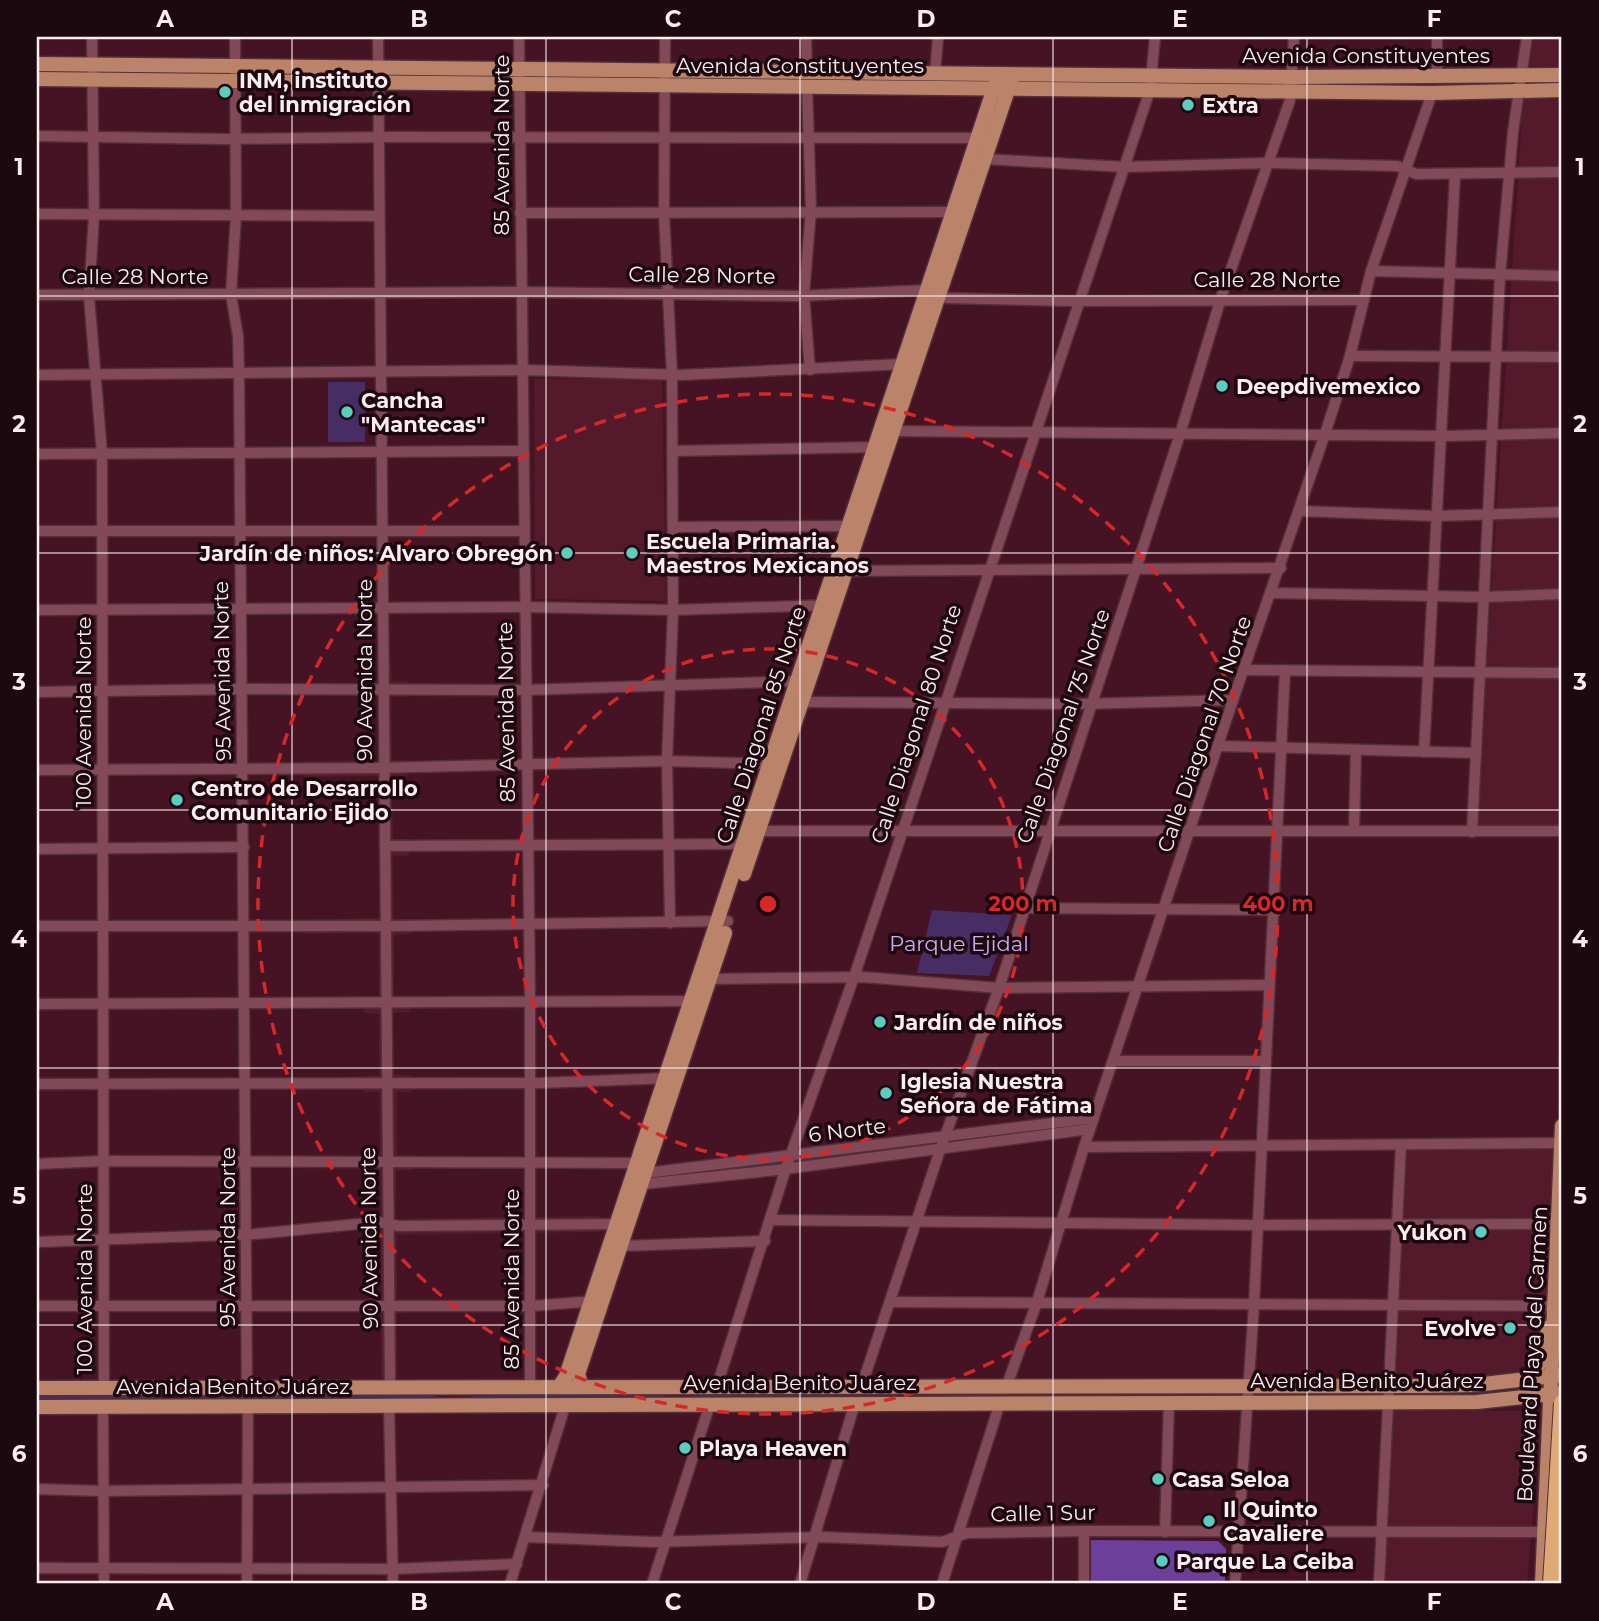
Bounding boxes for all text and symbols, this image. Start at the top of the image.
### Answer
text: A [155,5,174,33]
text: B [410,5,428,33]
text: C [665,5,682,33]
text: D [917,5,936,33]
text: E [1172,5,1188,33]
text: F [1427,5,1442,33]
street label: Avenida Constituyentes [1242,43,1490,68]
street label: Avenida Constituyentes [676,53,924,78]
street label: 85 Avenida Norte [489,55,514,235]
place label: INM, instituto del inmigración [239,68,411,117]
marker: INM, instituto del inmigración [217,84,233,100]
place label: Extra [1202,93,1259,118]
marker: Extra [1180,97,1196,113]
text: 1 [14,153,24,181]
text: 1 [1575,153,1585,181]
street label: Calle 28 Norte [628,261,776,289]
street label: Calle 28 Norte [61,264,209,289]
street label: Calle 28 Norte [1193,267,1341,292]
place label: Deepdivemexico [1236,374,1421,399]
marker: Deepdivemexico [1214,378,1230,394]
place label: Cancha "Mantecas" [361,388,485,437]
marker: Cancha "Mantecas" [339,404,355,420]
text: 2 [12,410,26,438]
text: 2 [1573,410,1587,438]
place label: Escuela Primaria. Maestros Mexicanos [646,529,869,578]
place label: Jardín de niños: Alvaro Obregón [199,541,553,566]
marker: Jardín de niños: Alvaro Obregón [559,545,575,561]
marker: Escuela Primaria. Maestros Mexicanos [624,545,640,561]
street label: 90 Avenida Norte [352,579,377,761]
street label: 95 Avenida Norte [208,581,236,761]
street label: Calle Diagonal 80 Norte [866,601,966,847]
street label: Calle Diagonal 85 Norte [711,603,811,847]
street label: Calle Diagonal 75 Norte [1011,605,1115,847]
street label: Calle Diagonal 70 Norte [1152,612,1256,856]
street label: 100 Avenida Norte [71,617,96,807]
street label: 85 Avenida Norte [492,621,520,803]
text: 3 [11,668,26,696]
text: 3 [1572,668,1587,696]
place label: Centro de Desarrollo Comunitario Ejido [191,776,418,825]
marker: Centro de Desarrollo Comunitario Ejido [169,792,185,808]
text: 200 m [989,891,1057,916]
text: 400 m [1243,891,1313,916]
centre of rings [756,892,780,916]
text: 4 [11,925,27,953]
text: 4 [1572,925,1588,953]
park label: Parque Ejidal [889,931,1029,956]
place label: Jardín de niños [893,1010,1063,1035]
marker: Jardín de niños [872,1014,888,1030]
place label: Iglesia Nuestra Señora de Fátima [900,1069,1092,1118]
marker: Iglesia Nuestra Señora de Fátima [878,1085,894,1101]
street label: 6 Norte [807,1113,887,1147]
street label: 95 Avenida Norte [215,1147,240,1327]
street label: 90 Avenida Norte [355,1147,383,1329]
text: 5 [12,1182,26,1210]
text: 5 [1573,1182,1587,1210]
street label: 100 Avenida Norte [72,1184,97,1374]
street label: 85 Avenida Norte [499,1189,524,1369]
street label: Boulevard Playa del Carmen [1512,1205,1552,1503]
place label: Yukon [1397,1220,1467,1245]
marker: Yukon [1473,1224,1489,1240]
place label: Evolve [1424,1316,1496,1341]
marker: Evolve [1502,1320,1518,1336]
street label: Avenida Benito Juárez [1250,1368,1484,1393]
street label: Avenida Benito Juárez [683,1370,917,1395]
street label: Avenida Benito Juárez [116,1374,350,1399]
place label: Playa Heaven [699,1436,847,1461]
text: 6 [12,1440,27,1468]
marker: Playa Heaven [677,1440,693,1456]
text: 6 [1573,1440,1588,1468]
place label: Casa Seloa [1172,1467,1290,1492]
marker: Casa Seloa [1150,1471,1166,1487]
place label: Il Quinto Cavaliere [1223,1497,1324,1546]
street label: Calle 1 Sur [990,1500,1096,1526]
marker: Il Quinto Cavaliere [1201,1513,1217,1529]
place label: Parque La Ceiba [1176,1549,1354,1574]
marker: Parque La Ceiba [1154,1553,1170,1569]
text: A [155,1588,174,1616]
text: B [410,1588,428,1616]
text: C [665,1588,682,1616]
text: D [917,1588,936,1616]
text: E [1172,1588,1188,1616]
text: F [1427,1588,1442,1616]

